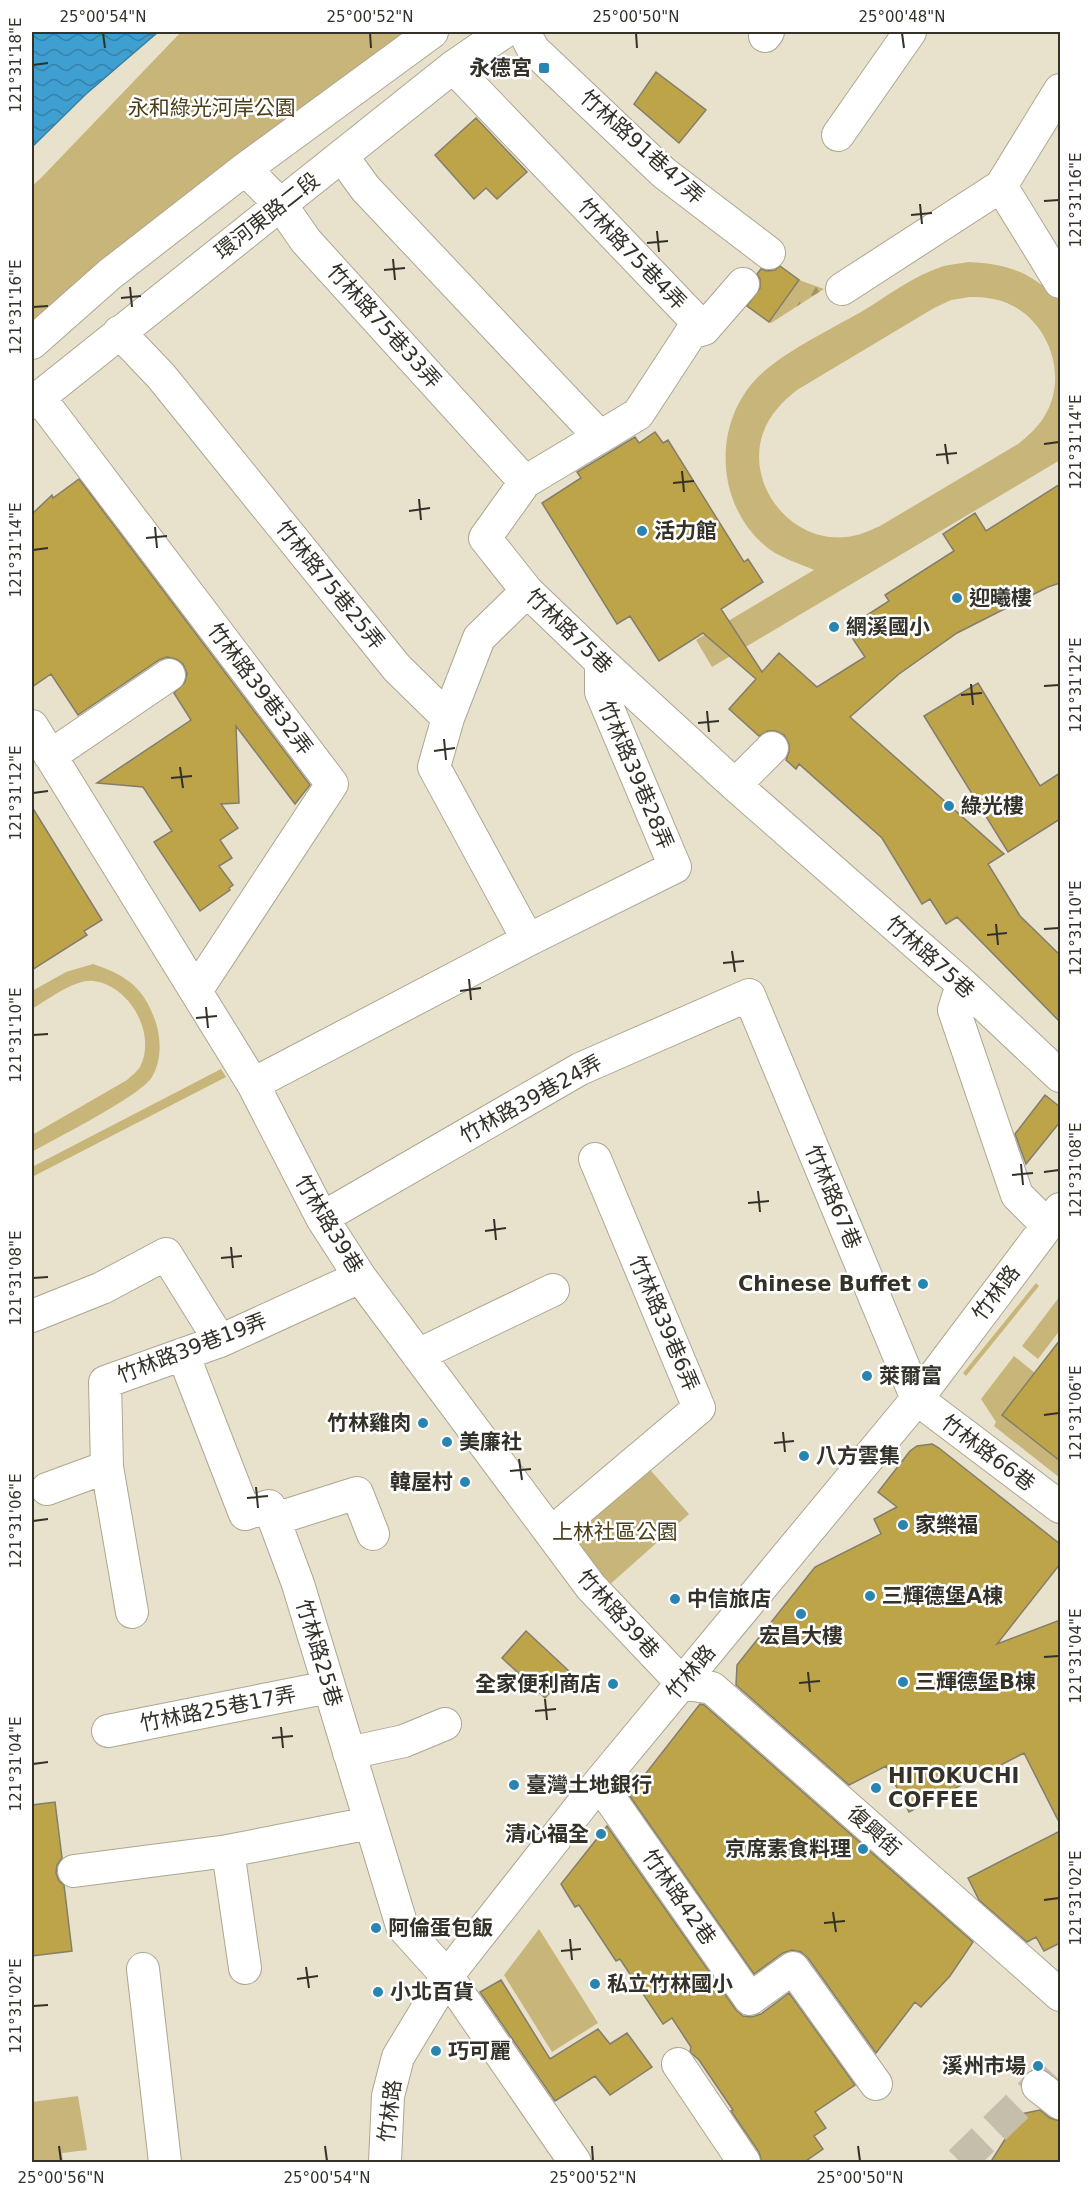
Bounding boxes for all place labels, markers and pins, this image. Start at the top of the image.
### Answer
place label: 永德宮 [469,56,532,80]
marker: 永德宮 [537,61,551,75]
place label: 活力館 [654,519,717,543]
marker: 活力館 [635,524,649,538]
place label: 迎曦樓 [969,586,1032,610]
marker: 迎曦樓 [950,591,964,605]
place label: 網溪國小 [846,615,930,639]
marker: 網溪國小 [827,620,841,634]
place label: 綠光樓 [961,794,1024,818]
marker: 綠光樓 [942,799,956,813]
place label: Chinese Buffet [738,1272,911,1296]
marker: Chinese Buffet [916,1277,930,1291]
place label: 萊爾富 [879,1364,942,1388]
marker: 萊爾富 [860,1369,874,1383]
place label: 竹林雞肉 [327,1411,411,1435]
marker: 竹林雞肉 [416,1416,430,1430]
place label: 美廉社 [459,1430,522,1454]
marker: 美廉社 [440,1435,454,1449]
place label: 八方雲集 [816,1444,900,1468]
marker: 八方雲集 [797,1449,811,1463]
place label: 韓屋村 [390,1470,453,1494]
marker: 韓屋村 [458,1475,472,1489]
place label: 家樂福 [915,1513,978,1537]
marker: 家樂福 [896,1518,910,1532]
place label: 三輝德堡A棟 [882,1584,1003,1608]
place label: 中信旅店 [687,1587,771,1611]
marker: 三輝德堡A棟 [863,1589,877,1603]
marker: 中信旅店 [668,1592,682,1606]
marker: 宏昌大樓 [794,1607,808,1621]
place label: 宏昌大樓 [759,1624,843,1648]
place label: 三輝德堡B棟 [915,1670,1036,1694]
place label: 全家便利商店 [475,1672,601,1696]
marker: 三輝德堡B棟 [896,1675,910,1689]
marker: 全家便利商店 [606,1677,620,1691]
place label: HITOKUCHI COFFEE [888,1764,1019,1812]
place label: 臺灣土地銀行 [526,1773,652,1797]
marker: 臺灣土地銀行 [507,1778,521,1792]
marker: HITOKUCHI COFFEE [869,1781,883,1795]
place label: 清心福全 [505,1822,589,1846]
marker: 清心福全 [594,1827,608,1841]
place label: 京席素食料理 [725,1837,851,1861]
marker: 京席素食料理 [856,1842,870,1856]
place label: 阿倫蛋包飯 [388,1916,493,1940]
marker: 阿倫蛋包飯 [369,1921,383,1935]
place label: 私立竹林國小 [607,1972,733,1996]
marker: 私立竹林國小 [588,1977,602,1991]
place label: 小北百貨 [390,1980,474,2004]
marker: 小北百貨 [371,1985,385,1999]
place label: 巧可麗 [448,2039,511,2063]
marker: 巧可麗 [429,2044,443,2058]
place label: 溪州市場 [942,2054,1026,2078]
marker: 溪州市場 [1031,2059,1045,2073]

